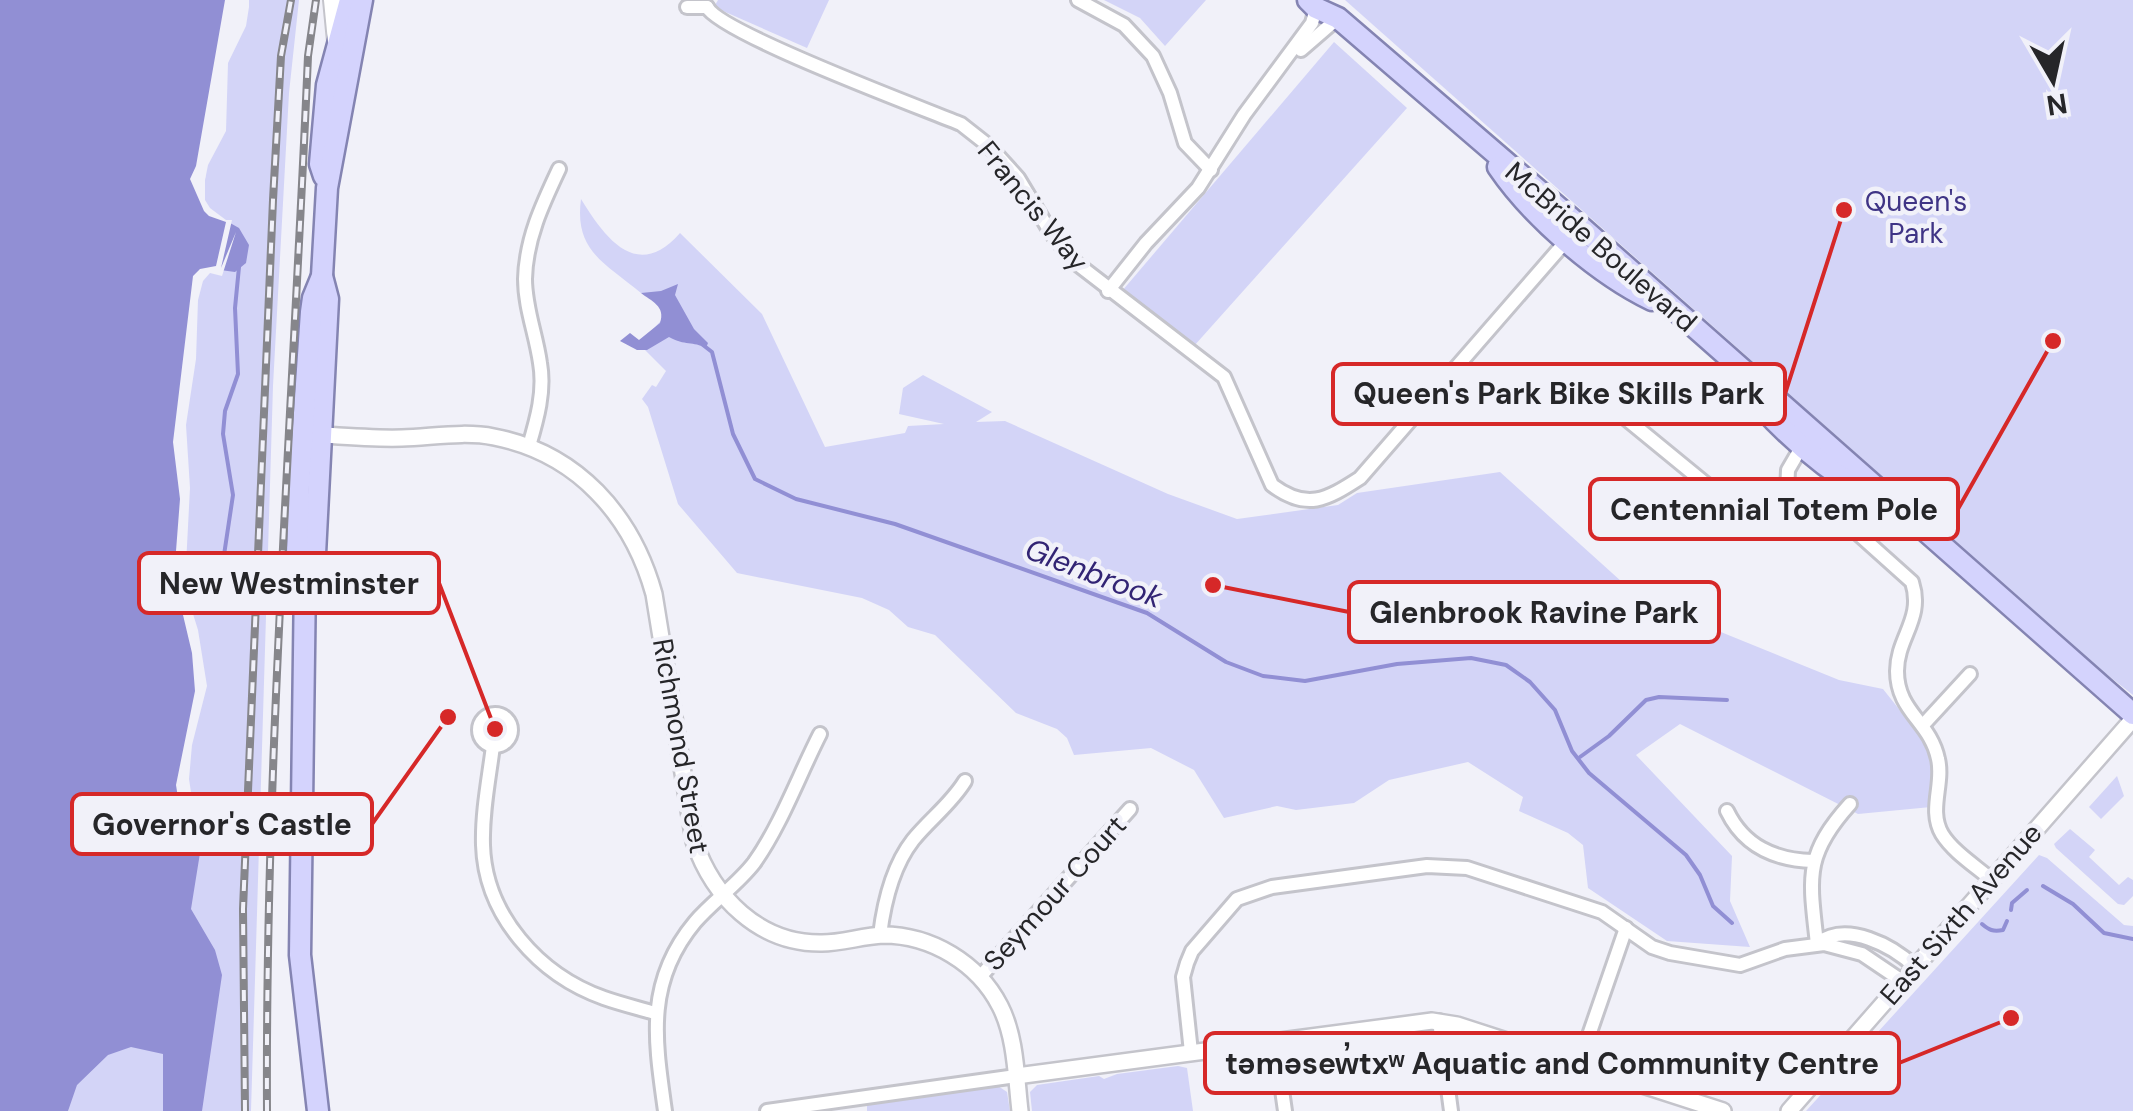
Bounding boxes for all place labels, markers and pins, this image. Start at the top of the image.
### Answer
callout: Queen's Park Bike Skills Park [1333,364,1785,424]
callout: Centennial Totem Pole [1590,479,1958,539]
callout: New Westminster [139,553,439,613]
callout: Glenbrook Ravine Park [1349,582,1719,642]
callout: Governor's Castle [72,794,372,854]
callout: təməsew̓txʷ Aquatic and Community Centre [1205,1033,1899,1093]

